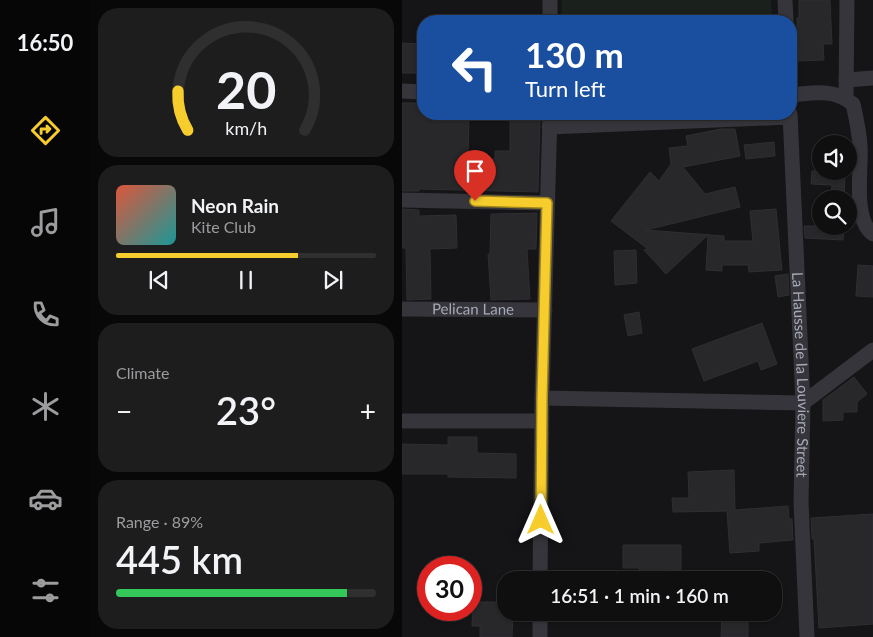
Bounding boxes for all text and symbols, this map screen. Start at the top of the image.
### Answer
text: 16:50 [17,29,73,56]
text: 130 m [525,33,624,75]
icon: left [442,35,507,100]
text: 20 [216,58,276,120]
text: Turn left [525,75,606,102]
icon: directions [28,113,63,148]
text: km/h [225,117,267,139]
map controls [812,135,857,235]
button: sound [812,135,857,180]
pin [454,150,496,201]
icon: arrive [461,157,489,185]
button: search [812,190,857,235]
text: Neon Rain [191,194,279,217]
icon: music [28,205,63,240]
text: Kite Club [191,217,256,236]
icon: previous [145,266,173,294]
icon: pause [232,266,260,294]
icon: next [319,266,347,294]
street label: La Hausse de la Louviere Street [789,272,813,478]
icon: phone [28,297,63,332]
street label: Pelican Lane [432,299,514,318]
text: Climate [116,363,169,382]
text: 23° [216,387,276,433]
icon: climate [28,389,63,424]
text: − [116,394,132,428]
text: + [360,394,376,428]
icon: car [28,481,63,516]
position arrow [514,493,566,545]
text: Range · 89% [116,512,203,531]
text: 445 km [116,536,243,582]
speed limit sign: 30 [417,556,482,621]
icon: filters [28,573,63,608]
text: 16:51 · 1 min · 160 m [550,584,729,607]

